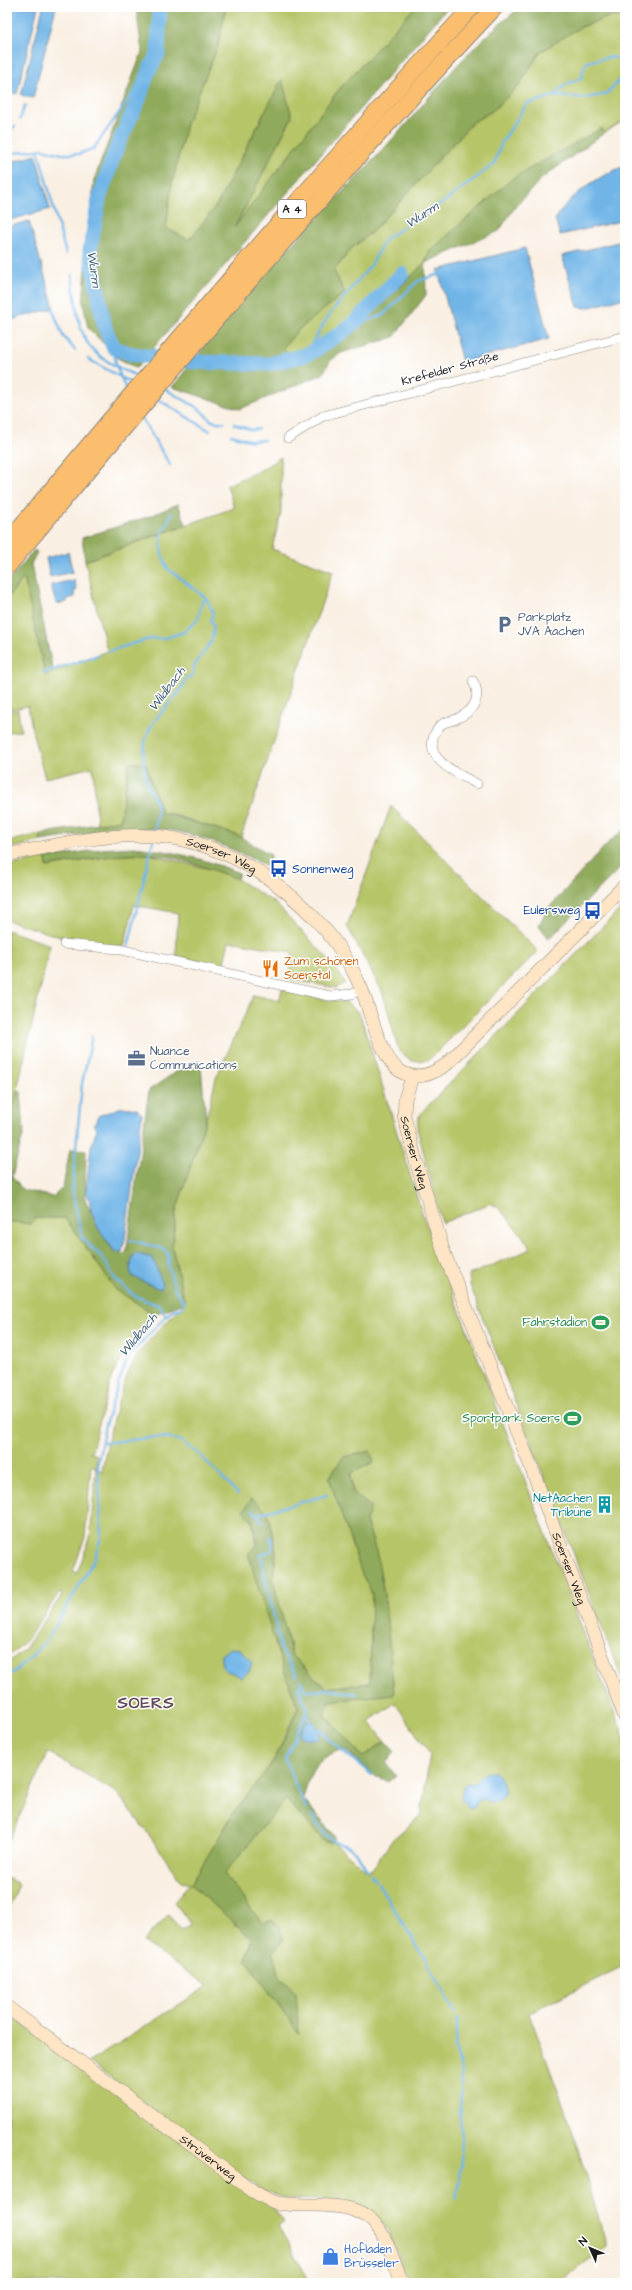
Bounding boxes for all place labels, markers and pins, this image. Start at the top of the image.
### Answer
place label: Parkplatz JVA Aachen [518,609,584,640]
parking icon: Parkplatz JVA Aachen [495,614,515,634]
bus stop icon: Sonnenweg [269,859,289,879]
place label: Sonnenweg [292,861,353,879]
bus stop icon: Eulersweg [583,900,603,920]
place label: Eulersweg [523,902,580,920]
place label: Zum schönen Soerstal [284,953,358,984]
restaurant icon: Zum schönen Soerstal [261,958,281,978]
place label: Nuance Communications [150,1043,237,1074]
office icon: Nuance Communications [127,1048,147,1068]
sports icon: Fahrstadion [590,1312,610,1332]
place label: Fahrstadion [522,1314,587,1331]
sports icon: Sportpark Soers [563,1408,583,1428]
place label: Sportpark Soers [462,1410,560,1427]
place label: NetAachen Tribüne [533,1490,592,1521]
building icon: NetAachen Tribüne [595,1495,615,1515]
place label: Hofladen Brüsseler [344,2241,399,2272]
shop icon: Hofladen Brüsseler [321,2246,341,2266]

